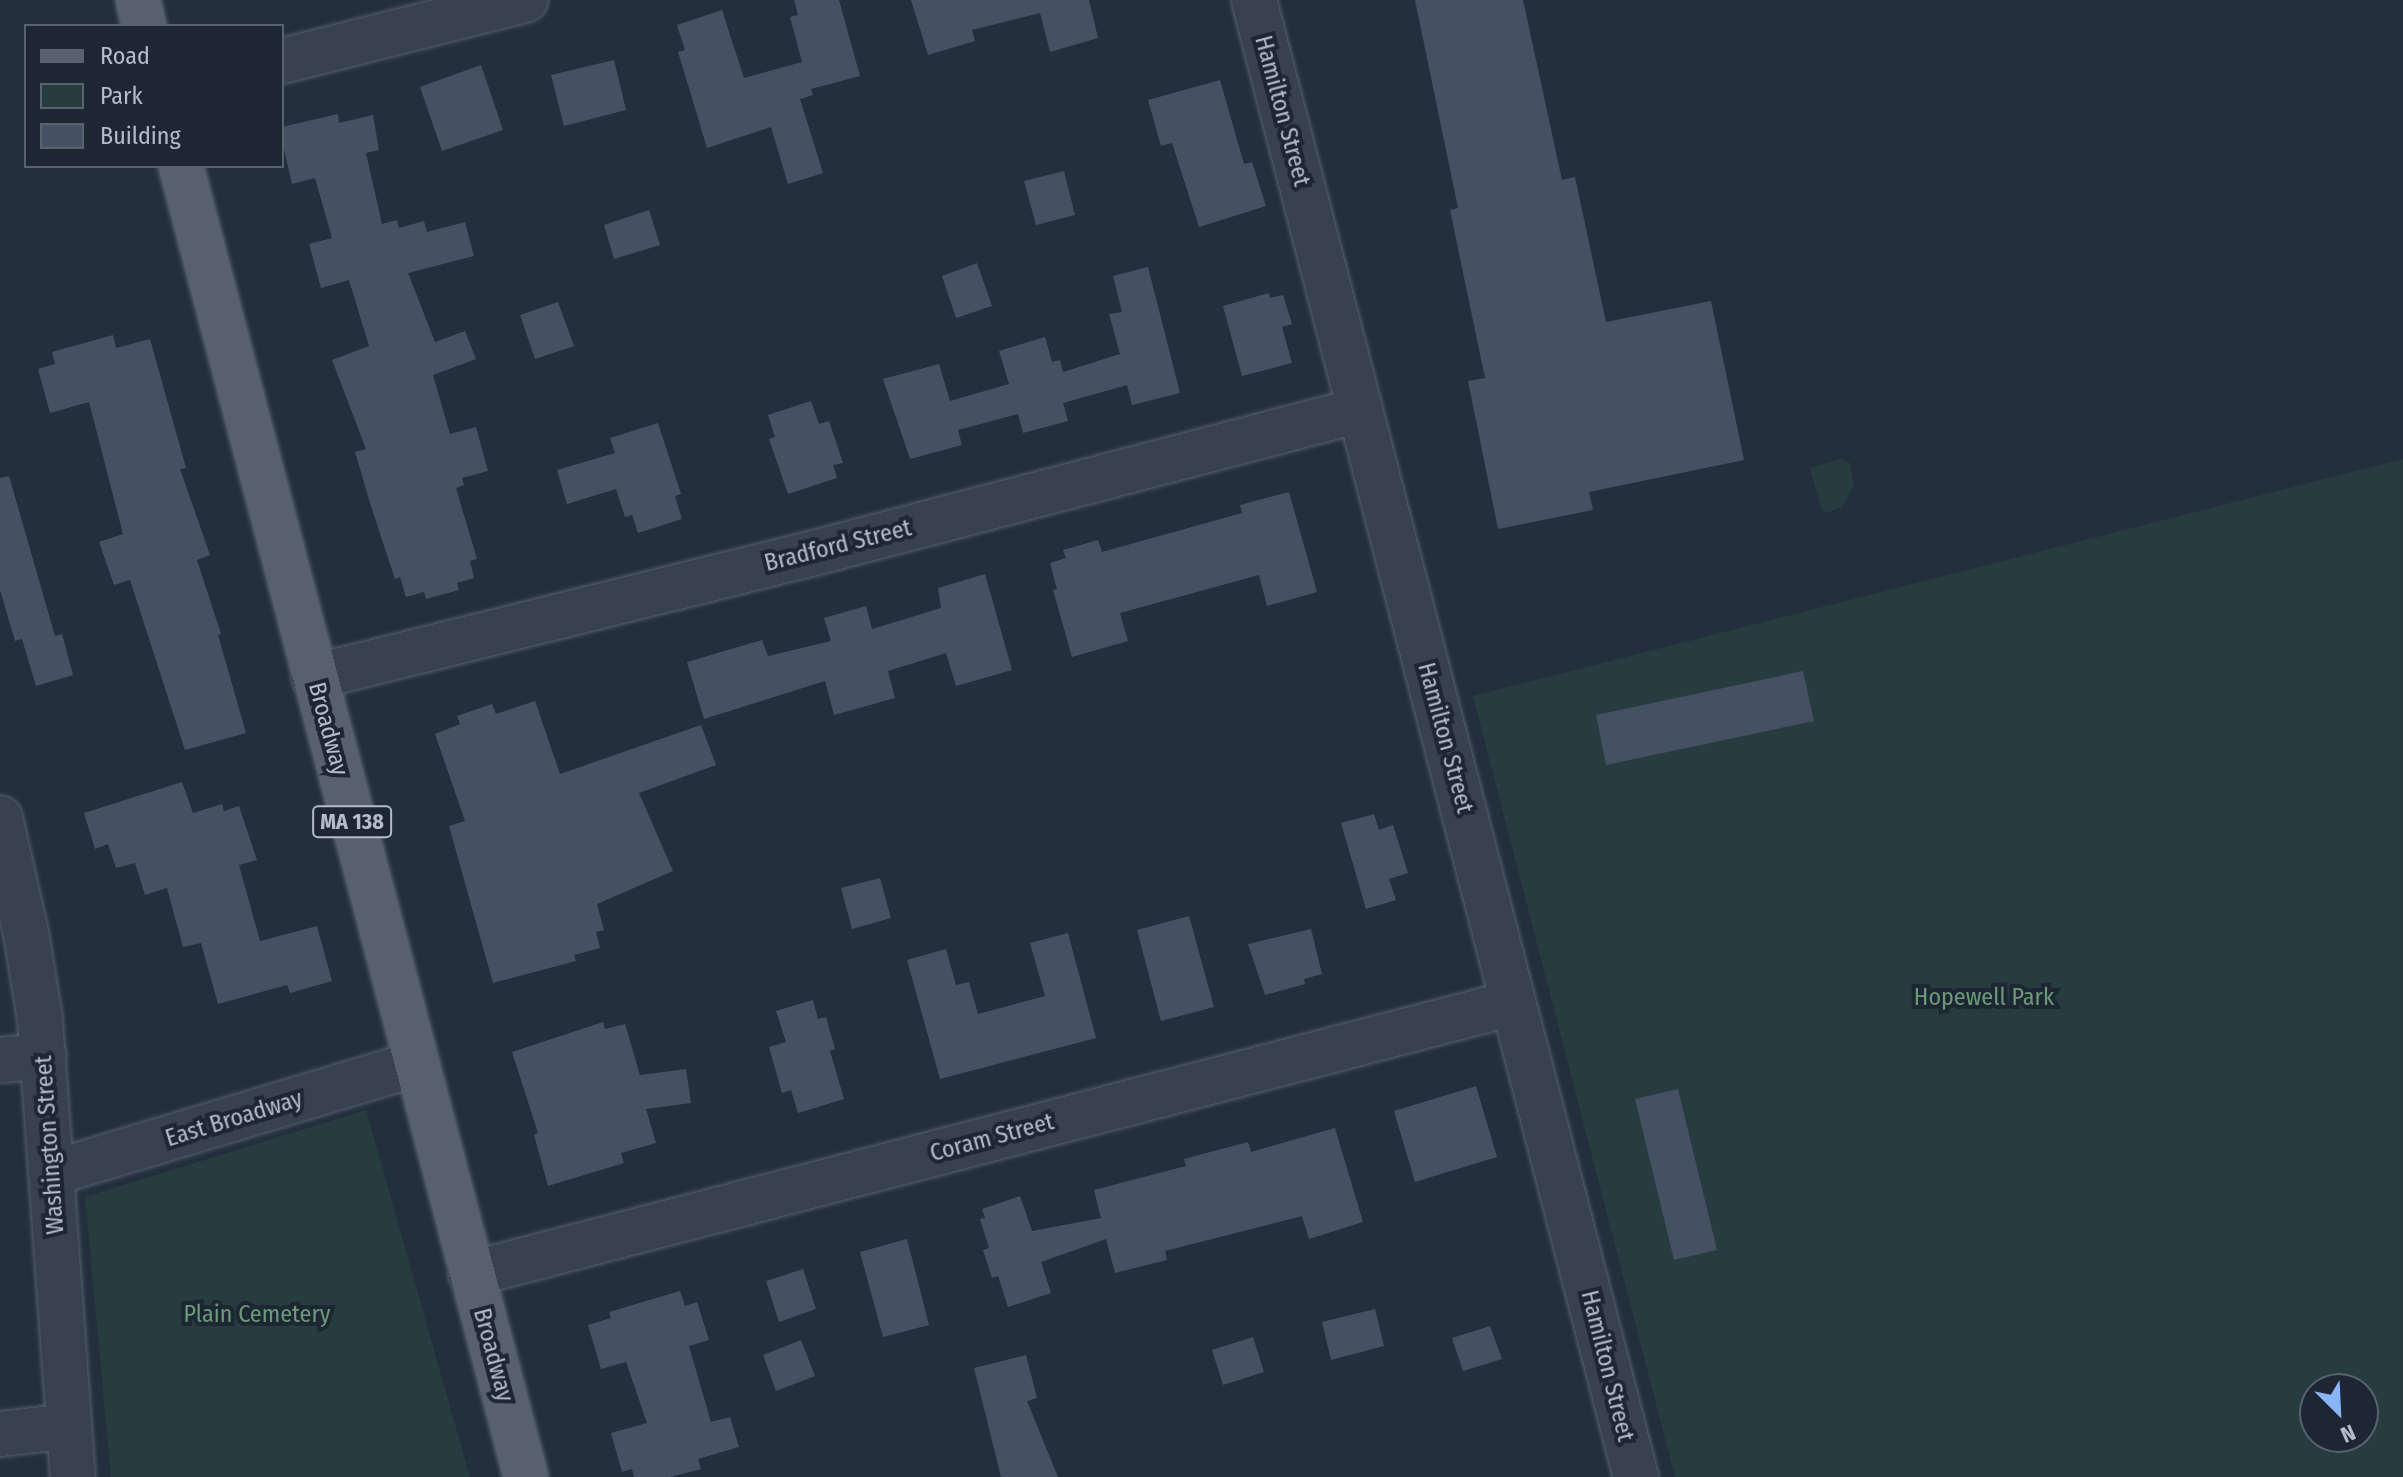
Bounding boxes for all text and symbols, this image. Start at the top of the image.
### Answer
legend [24,24,284,168]
street label: Hamilton Street [1248,33,1316,189]
text: Road [100,42,150,70]
text: Park [100,82,143,110]
text: Building [100,122,181,150]
street label: Bradford Street [762,514,914,578]
street label: Hamilton Street [1411,660,1479,816]
street label: Broadway [302,679,354,779]
road number: MA 138 [312,804,392,840]
park label: Hopewell Park [1914,984,2054,1012]
street label: Washington Street [29,1055,71,1235]
street label: East Broadway [162,1085,306,1153]
street label: Coram Street [927,1108,1057,1168]
street label: Hamilton Street [1574,1288,1640,1444]
park label: Plain Cemetery [184,1301,330,1329]
street label: Broadway [467,1305,519,1405]
north arrow [2299,1373,2379,1453]
text: N [2337,1419,2360,1449]

